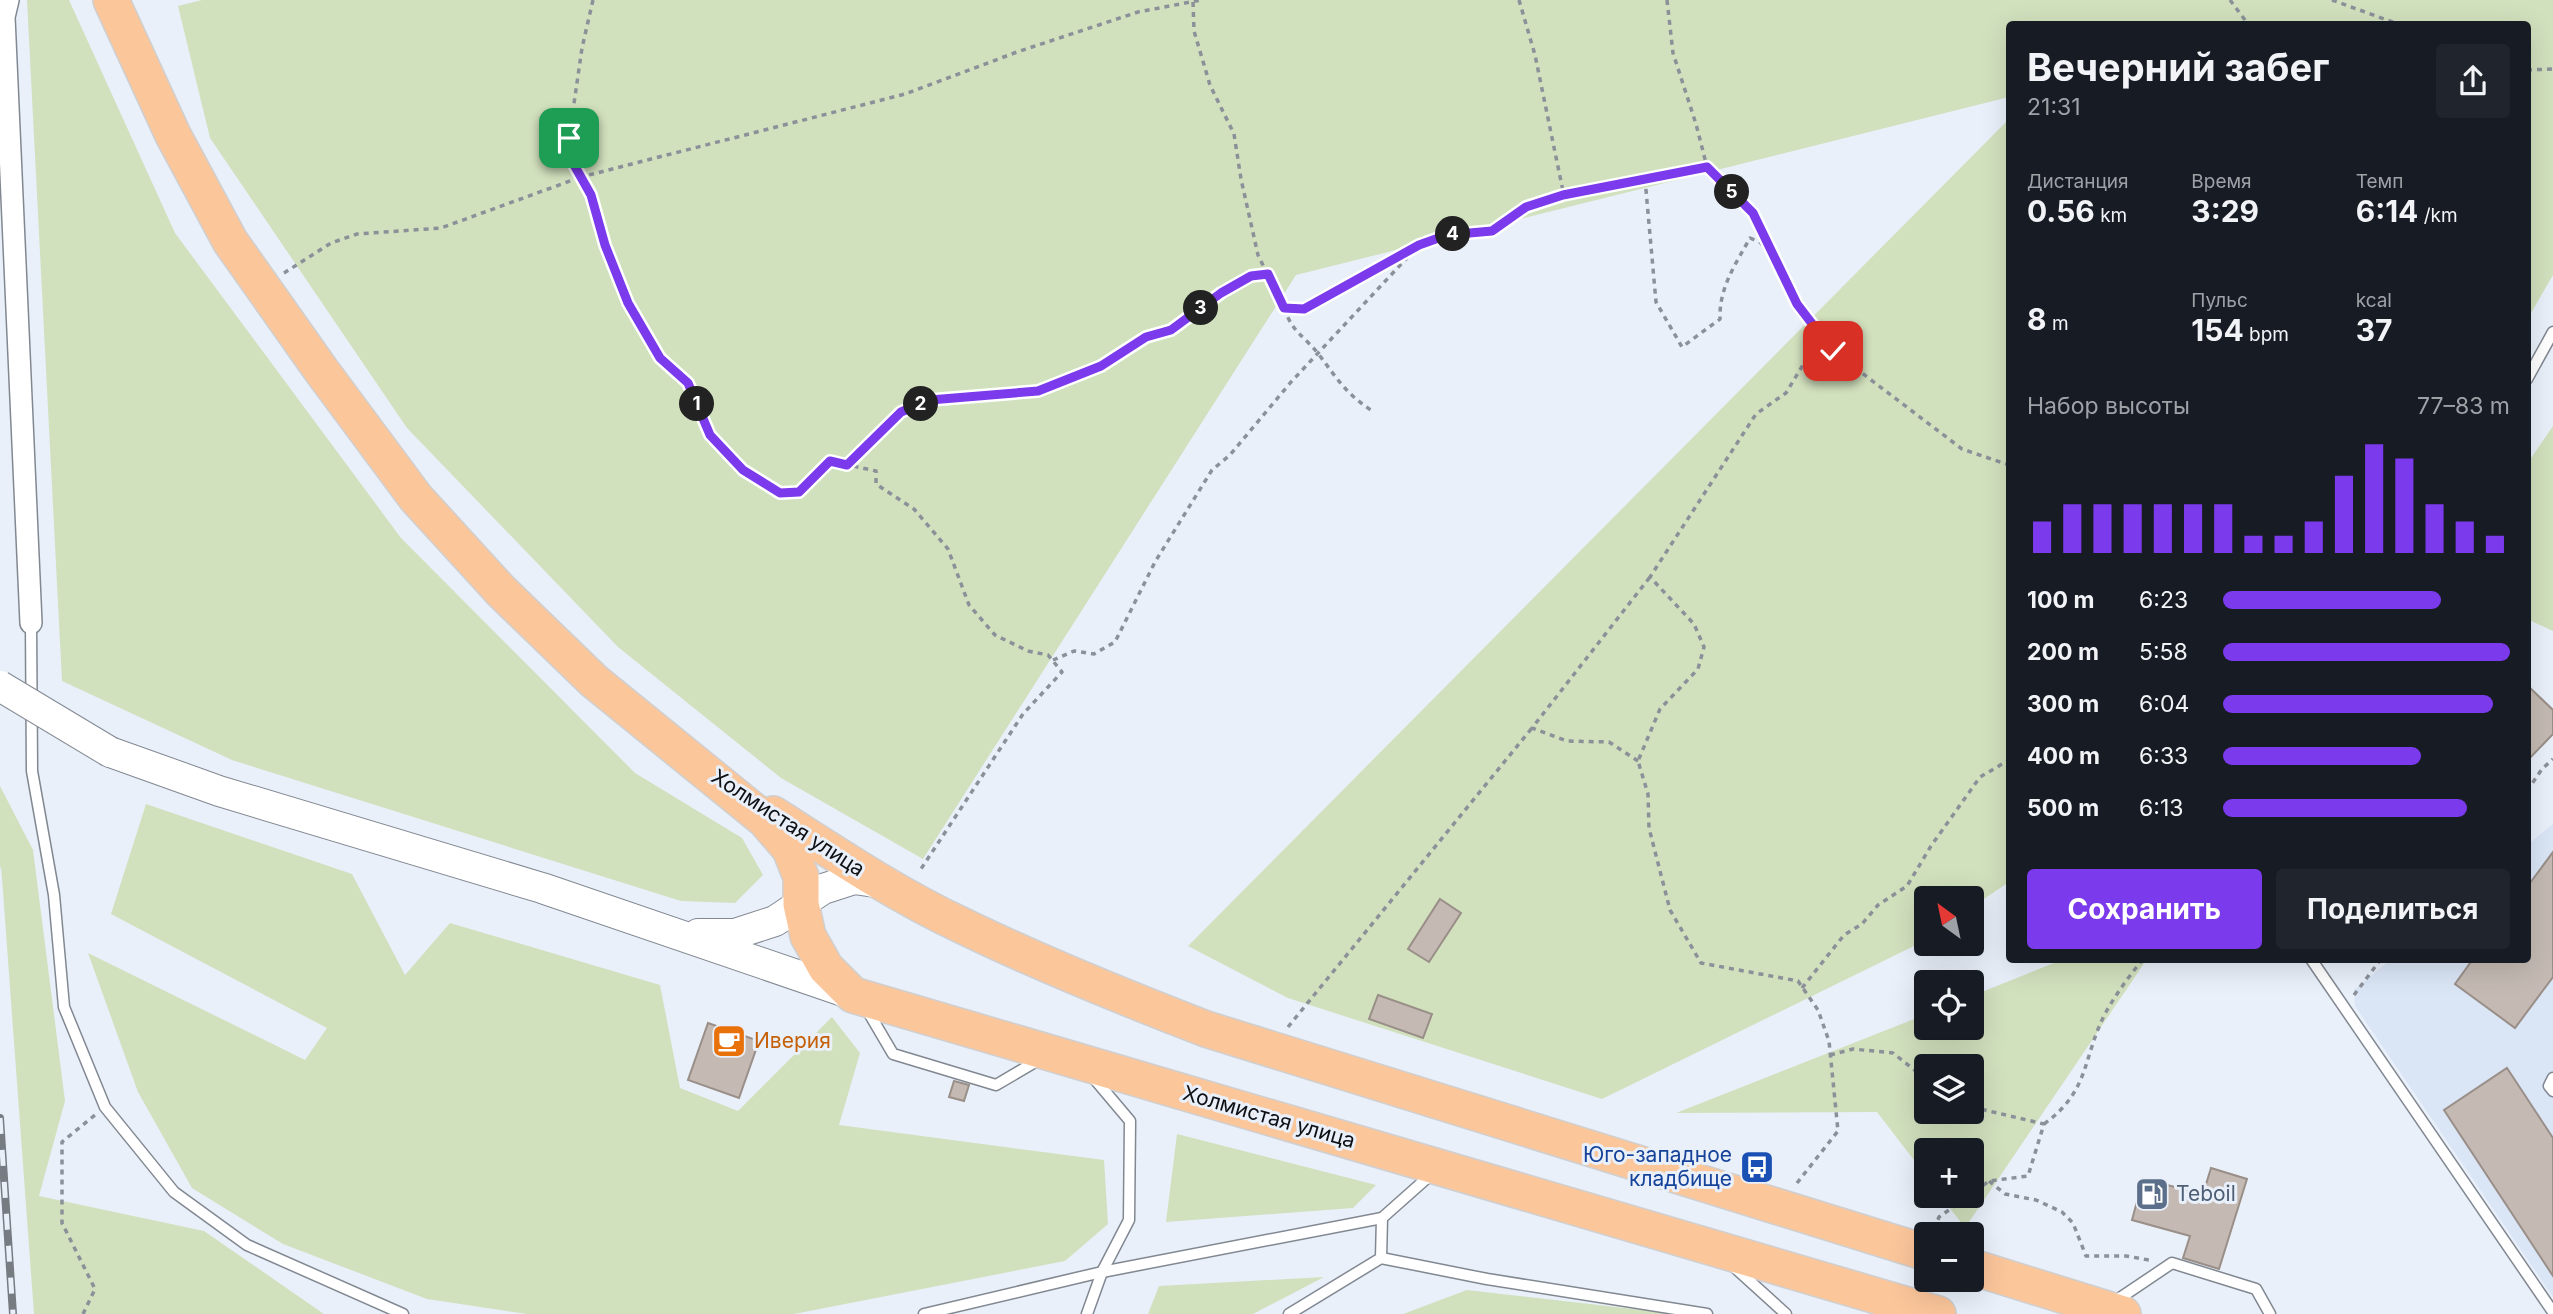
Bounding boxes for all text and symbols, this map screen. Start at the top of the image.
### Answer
text: Вечерний забег [2027,44,2329,90]
button: share [2436,44,2510,118]
text: 21:31 [2027,93,2081,121]
pin [539,108,599,168]
icon: arrive [550,119,588,157]
text: Дистанция [2027,170,2129,193]
text: Время [2191,170,2252,193]
text: Темп [2356,170,2403,193]
pin: 5 [1714,174,1750,210]
text: 5 [1725,180,1738,203]
text: 0.56 [2027,193,2095,229]
text: 3:29 [2191,193,2259,229]
text: 6:14 [2356,193,2418,229]
text: km [2095,204,2127,227]
text: /km [2418,204,2458,227]
pin: 4 [1436,216,1470,252]
text: 4 [1446,222,1459,245]
text: Пульс [2191,289,2248,312]
text: kcal [2356,289,2392,312]
pin: 3 [1184,290,1218,326]
text: 3 [1194,296,1207,319]
text: 8 [2027,301,2047,337]
text: m [2047,312,2069,335]
text: 154 [2191,312,2244,348]
text: 37 [2356,312,2392,348]
pin [1803,321,1863,381]
text: bpm [2244,323,2289,346]
icon: check [1814,332,1852,370]
pin: 1 [680,386,714,422]
pin: 2 [904,386,939,422]
text: 1 [692,392,701,415]
text: 2 [915,392,926,415]
text: Набор высоты [2027,392,2190,420]
text: 77–83 m [2417,392,2510,420]
text: 100 m [2027,586,2094,614]
text: 6:23 [2139,586,2188,614]
text: 200 m [2027,638,2099,666]
text: 5:58 [2139,638,2188,666]
text: 300 m [2027,690,2099,718]
text: 6:04 [2139,690,2189,718]
text: 400 m [2027,742,2100,770]
text: 6:33 [2139,742,2188,770]
street label: Холмистая улица [707,764,870,881]
text: 500 m [2027,794,2099,822]
text: 6:13 [2139,794,2183,822]
button: Сохранить [2027,869,2262,949]
button: Поделиться [2276,869,2510,949]
north arrow [1914,886,1984,956]
map controls [1914,886,1984,1292]
button: locate [1914,970,1984,1040]
cafe icon: Иверия [710,1022,748,1060]
place label: Иверия [754,1028,831,1053]
button: layers [1914,1054,1984,1124]
street label: Холмистая улица [1180,1080,1358,1153]
button: + [1914,1138,1984,1208]
place label: Юго-западное кладбище [1583,1142,1732,1191]
bus stop icon: Юго-западное кладбище [1738,1148,1776,1186]
fuel station icon: Teboil [2133,1175,2171,1213]
place label: Teboil [2176,1181,2236,1206]
button: − [1914,1222,1984,1292]

